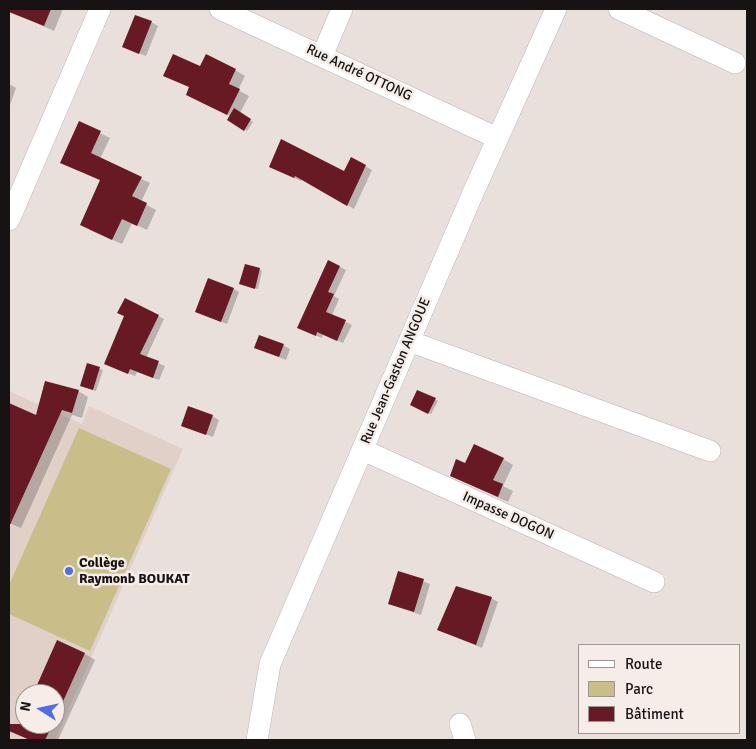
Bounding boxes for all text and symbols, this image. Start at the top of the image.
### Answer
street label: Rue André OTTONG [303,41,415,105]
street label: Rue Jean-Gaston ANGOUE [358,295,434,447]
street label: Impasse DOGON [460,488,556,544]
place label: Collège Raymonb BOUKAT [79,555,190,588]
marker: Collège Raymonb BOUKAT [63,565,75,577]
legend [578,644,741,734]
text: Route [625,655,662,673]
text: Parc [625,680,653,698]
north arrow [15,684,65,734]
text: N [17,700,35,713]
text: Bâtiment [625,705,684,723]

